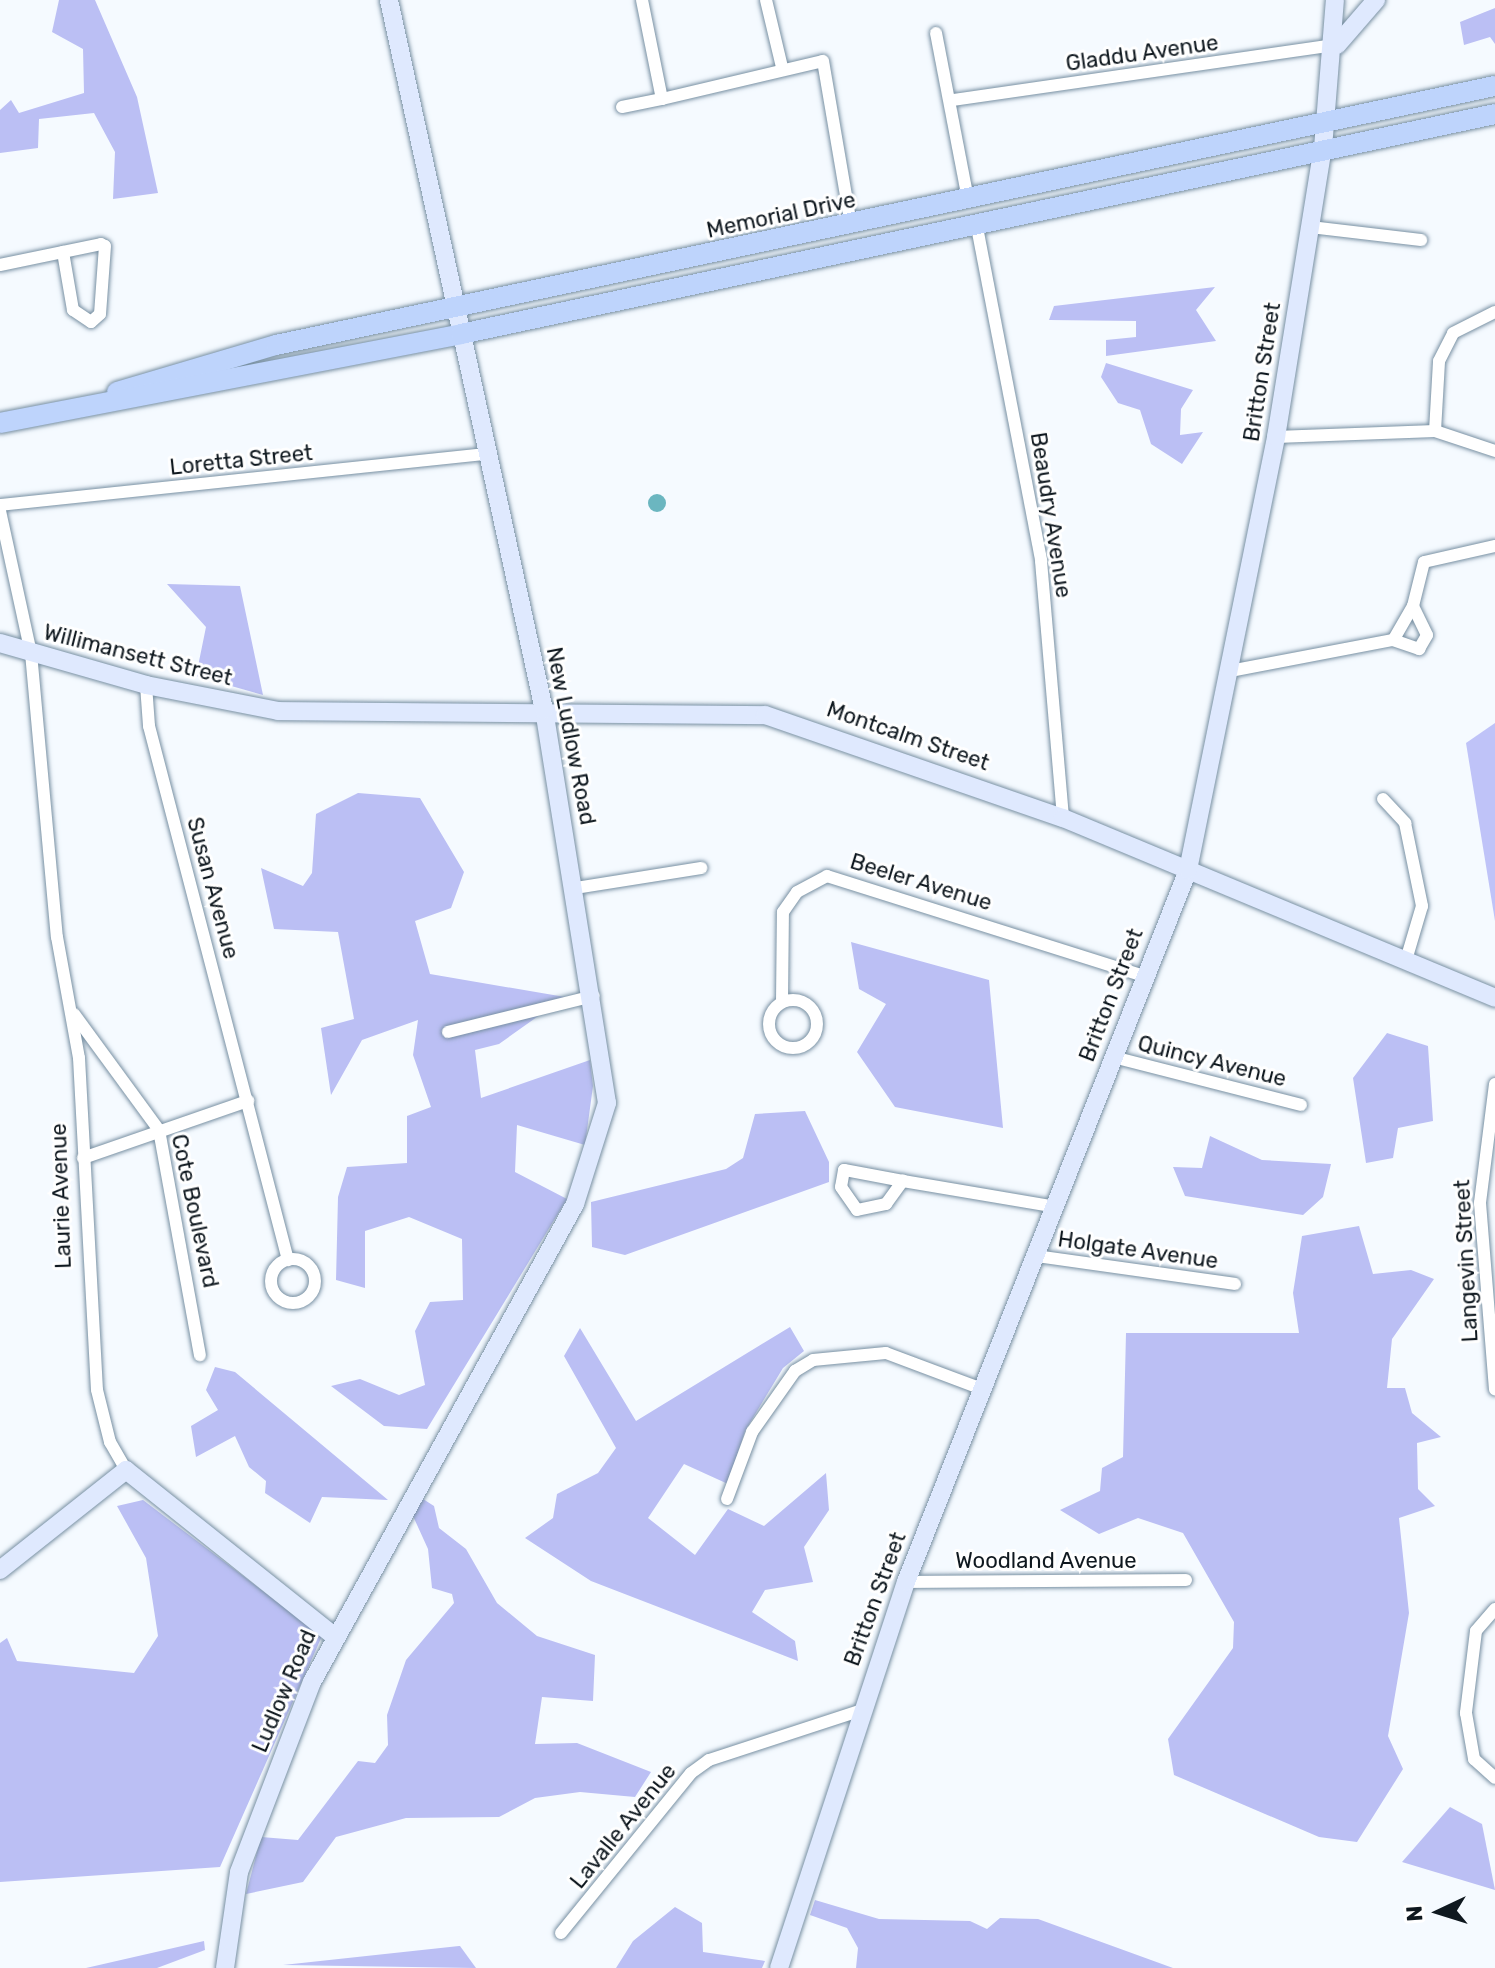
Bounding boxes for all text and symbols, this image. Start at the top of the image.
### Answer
street label: Gladdu Avenue [1064,29,1220,77]
street label: Memorial Drive [704,186,858,244]
street label: Britton Street [1238,301,1286,443]
street label: Beaudry Avenue [1025,430,1077,600]
street label: Loretta Street [168,439,314,481]
street label: Willimansett Street [41,619,235,691]
street label: New Ludlow Road [541,644,601,828]
street label: Montcalm Street [823,696,993,776]
street label: Susan Avenue [181,814,245,962]
street label: Beeler Avenue [846,848,996,916]
street label: Britton Street [1073,925,1149,1065]
street label: Quincy Avenue [1134,1030,1290,1092]
street label: Laurie Avenue [45,1122,77,1270]
street label: Cote Boulevard [166,1132,224,1290]
street label: Langevin Street [1449,1179,1483,1343]
street label: Holgate Avenue [1056,1226,1220,1274]
street label: Britton Street [839,1528,911,1670]
street label: Woodland Avenue [955,1548,1137,1574]
street label: Ludlow Road [246,1625,322,1757]
street label: Lavalle Avenue [564,1758,682,1894]
north arrow [1399,1872,1479,1952]
text: N [1401,1905,1429,1923]

